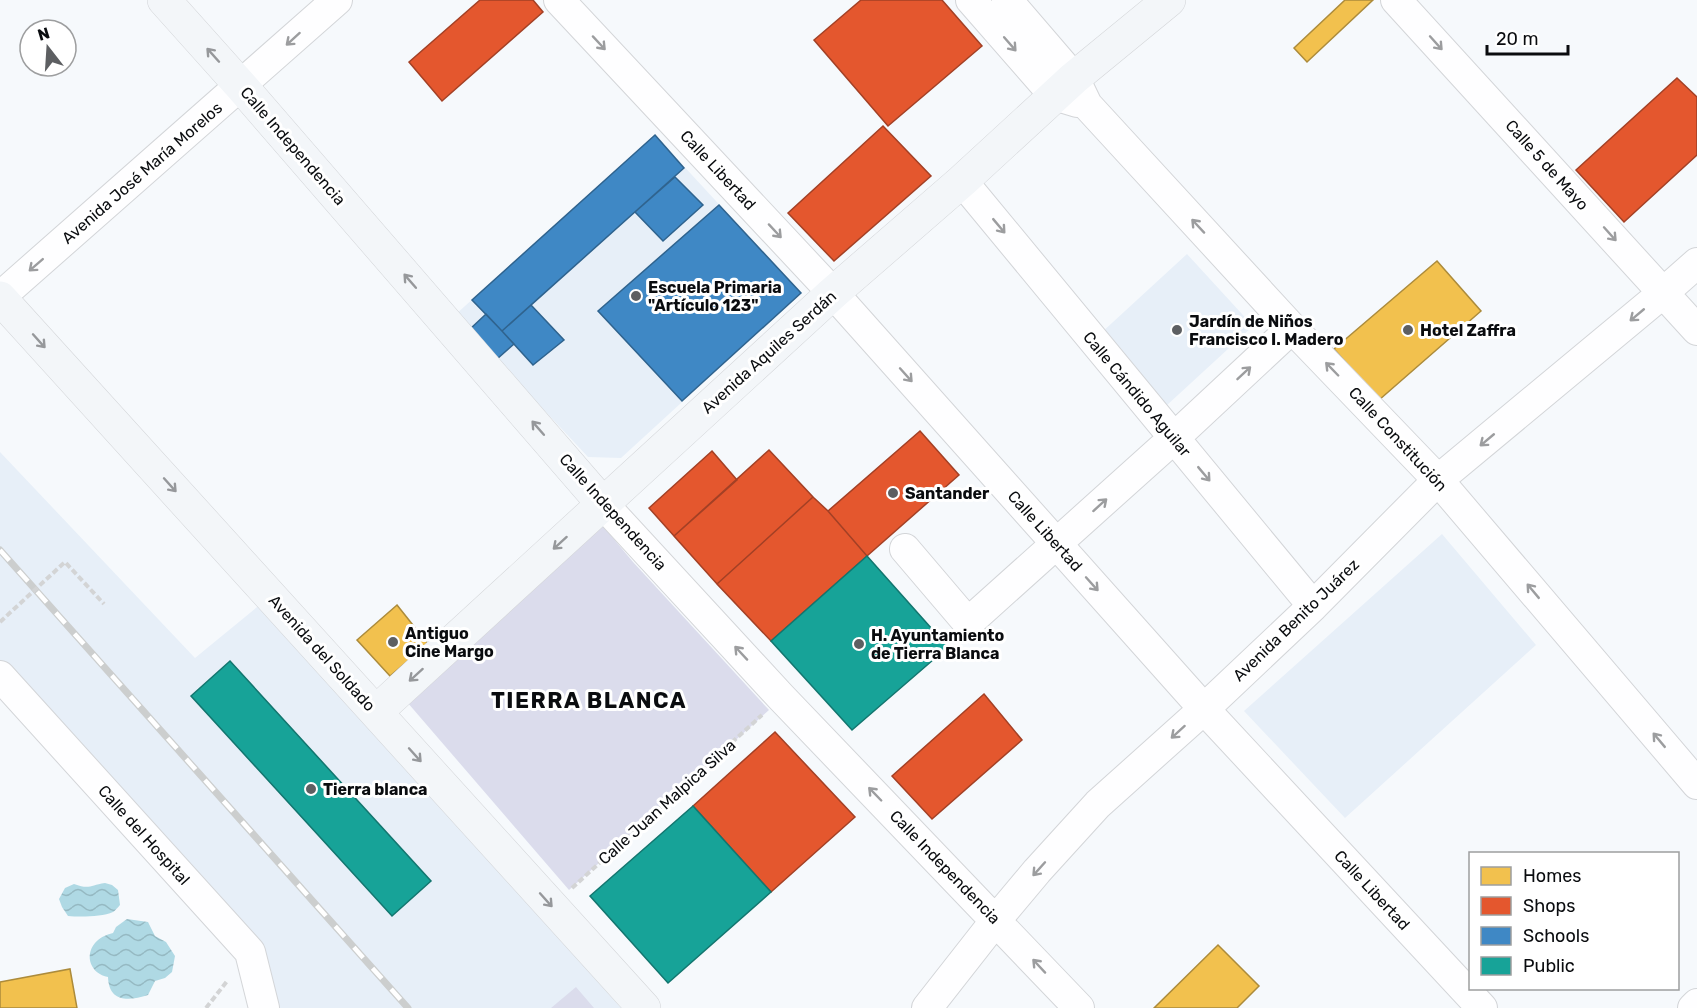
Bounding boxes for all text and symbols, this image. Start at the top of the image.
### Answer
north arrow [18,18,78,78]
scale bar [1487,18,1568,56]
text: N [35,23,52,45]
text: 20 m [1496,28,1538,50]
one-way arrow [286,32,301,46]
one-way arrow [592,35,606,50]
one-way arrow [1429,35,1443,50]
one-way arrow [1003,36,1017,51]
one-way arrow [206,47,220,62]
street label: Calle Independencia [236,83,350,209]
street label: Avenida José María Morelos [58,98,226,248]
street label: Calle 5 de Mayo [1501,116,1593,214]
street label: Calle Libertad [676,126,760,214]
one-way arrow [992,218,1005,234]
one-way arrow [1191,219,1206,234]
one-way arrow [768,223,782,238]
one-way arrow [1603,226,1617,241]
one-way arrow [29,258,44,272]
one-way arrow [403,274,417,289]
place label: Escuela Primaria "Artículo 123" [648,278,782,315]
street label: Avenida Aquiles Serdán [698,287,840,417]
marker: Escuela Primaria "Artículo 123" [629,289,643,303]
one-way arrow [1630,308,1645,322]
place label: Jardín de Niños Francisco I. Madero [1189,312,1344,349]
place label: Hotel Zaffra [1420,321,1516,340]
marker: Jardín de Niños Francisco I. Madero [1170,323,1184,337]
marker: Hotel Zaffra [1401,323,1415,337]
street label: Calle Cándido Aguilar [1079,328,1195,460]
one-way arrow [32,333,46,348]
one-way arrow [1325,362,1339,377]
one-way arrow [1236,366,1251,380]
one-way arrow [899,367,913,382]
street label: Calle Constitución [1345,383,1451,495]
one-way arrow [531,420,544,436]
one-way arrow [1479,433,1495,446]
street label: Calle Independencia [556,450,670,574]
one-way arrow [1197,466,1210,482]
one-way arrow [163,478,177,493]
place label: Santander [905,484,990,503]
marker: Santander [886,486,900,500]
street label: Calle Libertad [1004,487,1086,575]
one-way arrow [1092,498,1107,512]
one-way arrow [553,536,568,550]
street label: Avenida Benito Juárez [1229,555,1363,685]
one-way arrow [1085,576,1099,591]
one-way arrow [1526,583,1539,599]
street label: Avenida del Soldado [265,591,379,715]
place label: Antiguo Cine Margo [405,624,494,661]
place label: H. Ayuntamiento de Tierra Blanca [871,626,1005,663]
marker: Antiguo Cine Margo [386,635,400,649]
marker: H. Ayuntamiento de Tierra Blanca [852,637,866,651]
one-way arrow [734,646,748,661]
one-way arrow [409,668,424,682]
district label: TIERRA BLANCA [491,687,687,714]
one-way arrow [1170,725,1185,739]
one-way arrow [1652,733,1666,748]
street label: Calle Juan Malpica Silva [595,735,739,869]
one-way arrow [408,748,422,763]
place label: Tierra blanca [323,780,428,799]
street label: Calle del Hospital [94,781,194,889]
marker: Tierra blanca [304,782,318,796]
one-way arrow [868,787,882,802]
street label: Calle Independencia [886,806,1004,928]
street label: Calle Libertad [1330,846,1414,934]
legend [1469,852,1679,990]
one-way arrow [1032,861,1046,876]
text: Homes [1523,865,1581,887]
one-way arrow [539,892,553,907]
text: Shops [1523,895,1575,917]
text: Schools [1523,925,1589,947]
text: Public [1523,955,1575,977]
one-way arrow [1032,958,1046,973]

